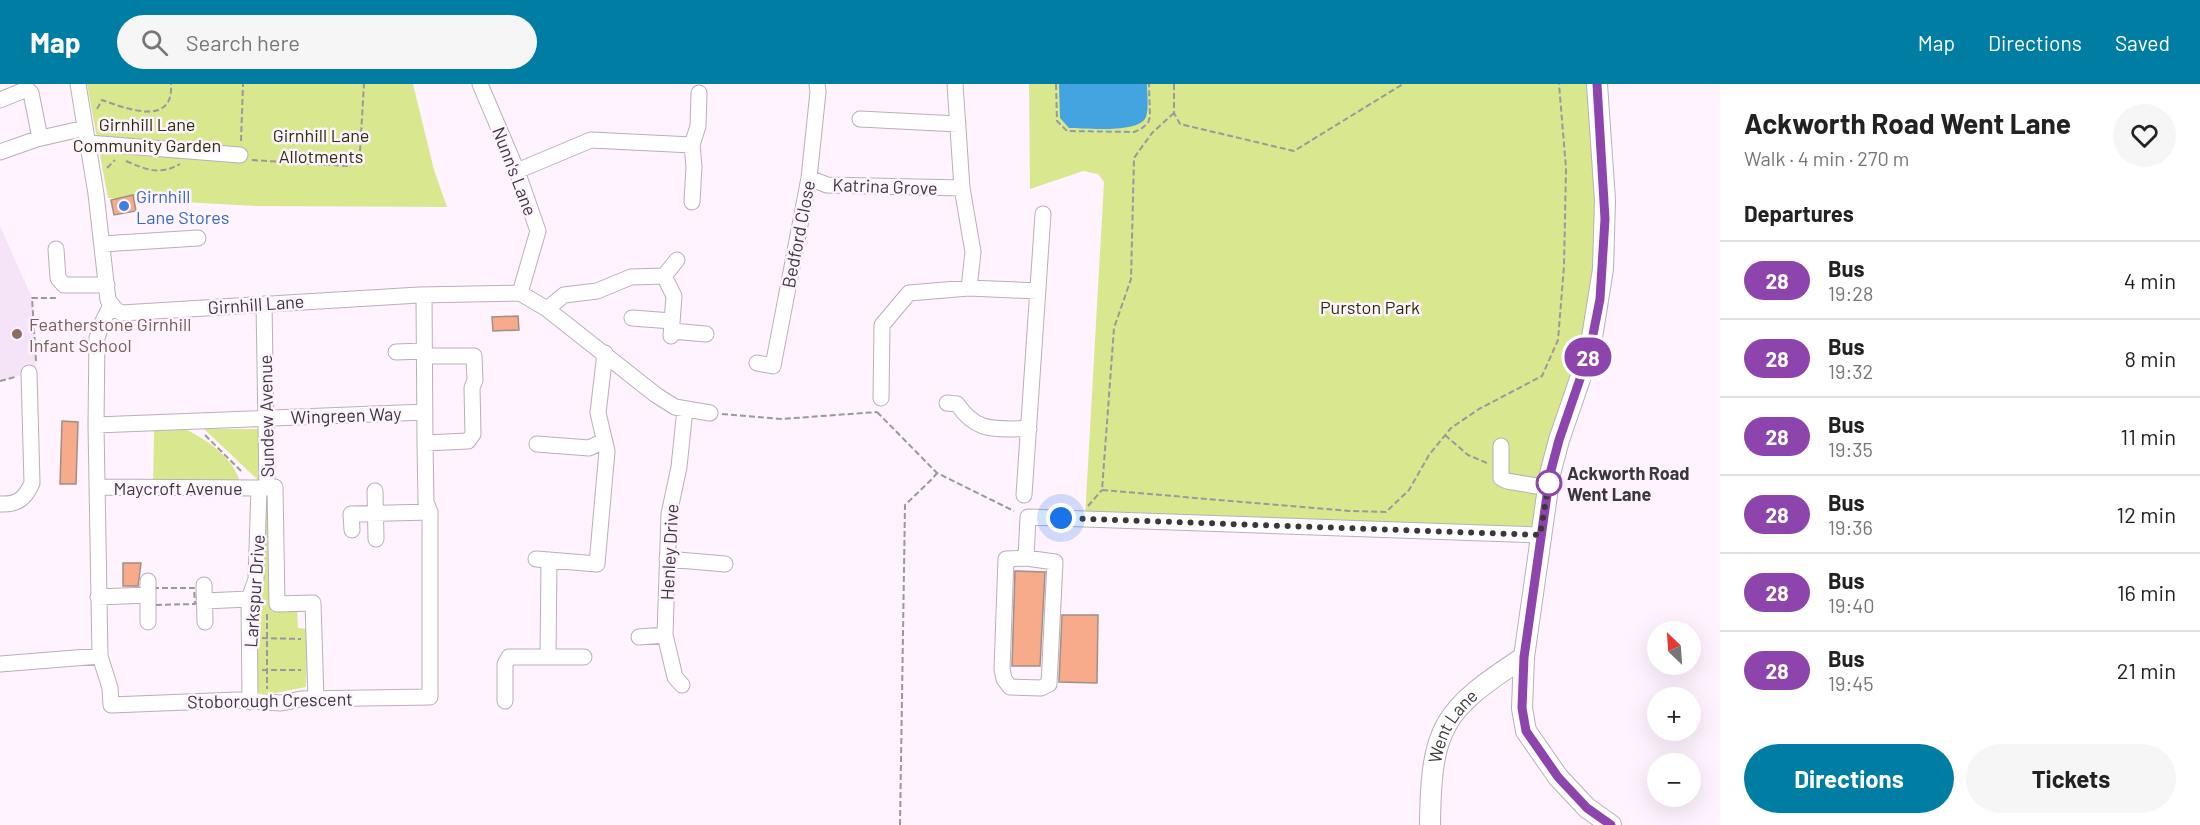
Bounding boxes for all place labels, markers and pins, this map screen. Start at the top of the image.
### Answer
place label: Girnhill Lane Stores [136,185,229,228]
marker: Girnhill Lane Stores [117,199,131,213]
place label: Featherstone Girnhill Infant School [29,313,191,356]
marker: Featherstone Girnhill Infant School [10,327,24,341]
place label: Ackworth Road Went Lane [1567,462,1690,505]
marker: Ackworth Road Went Lane [1536,470,1562,496]

